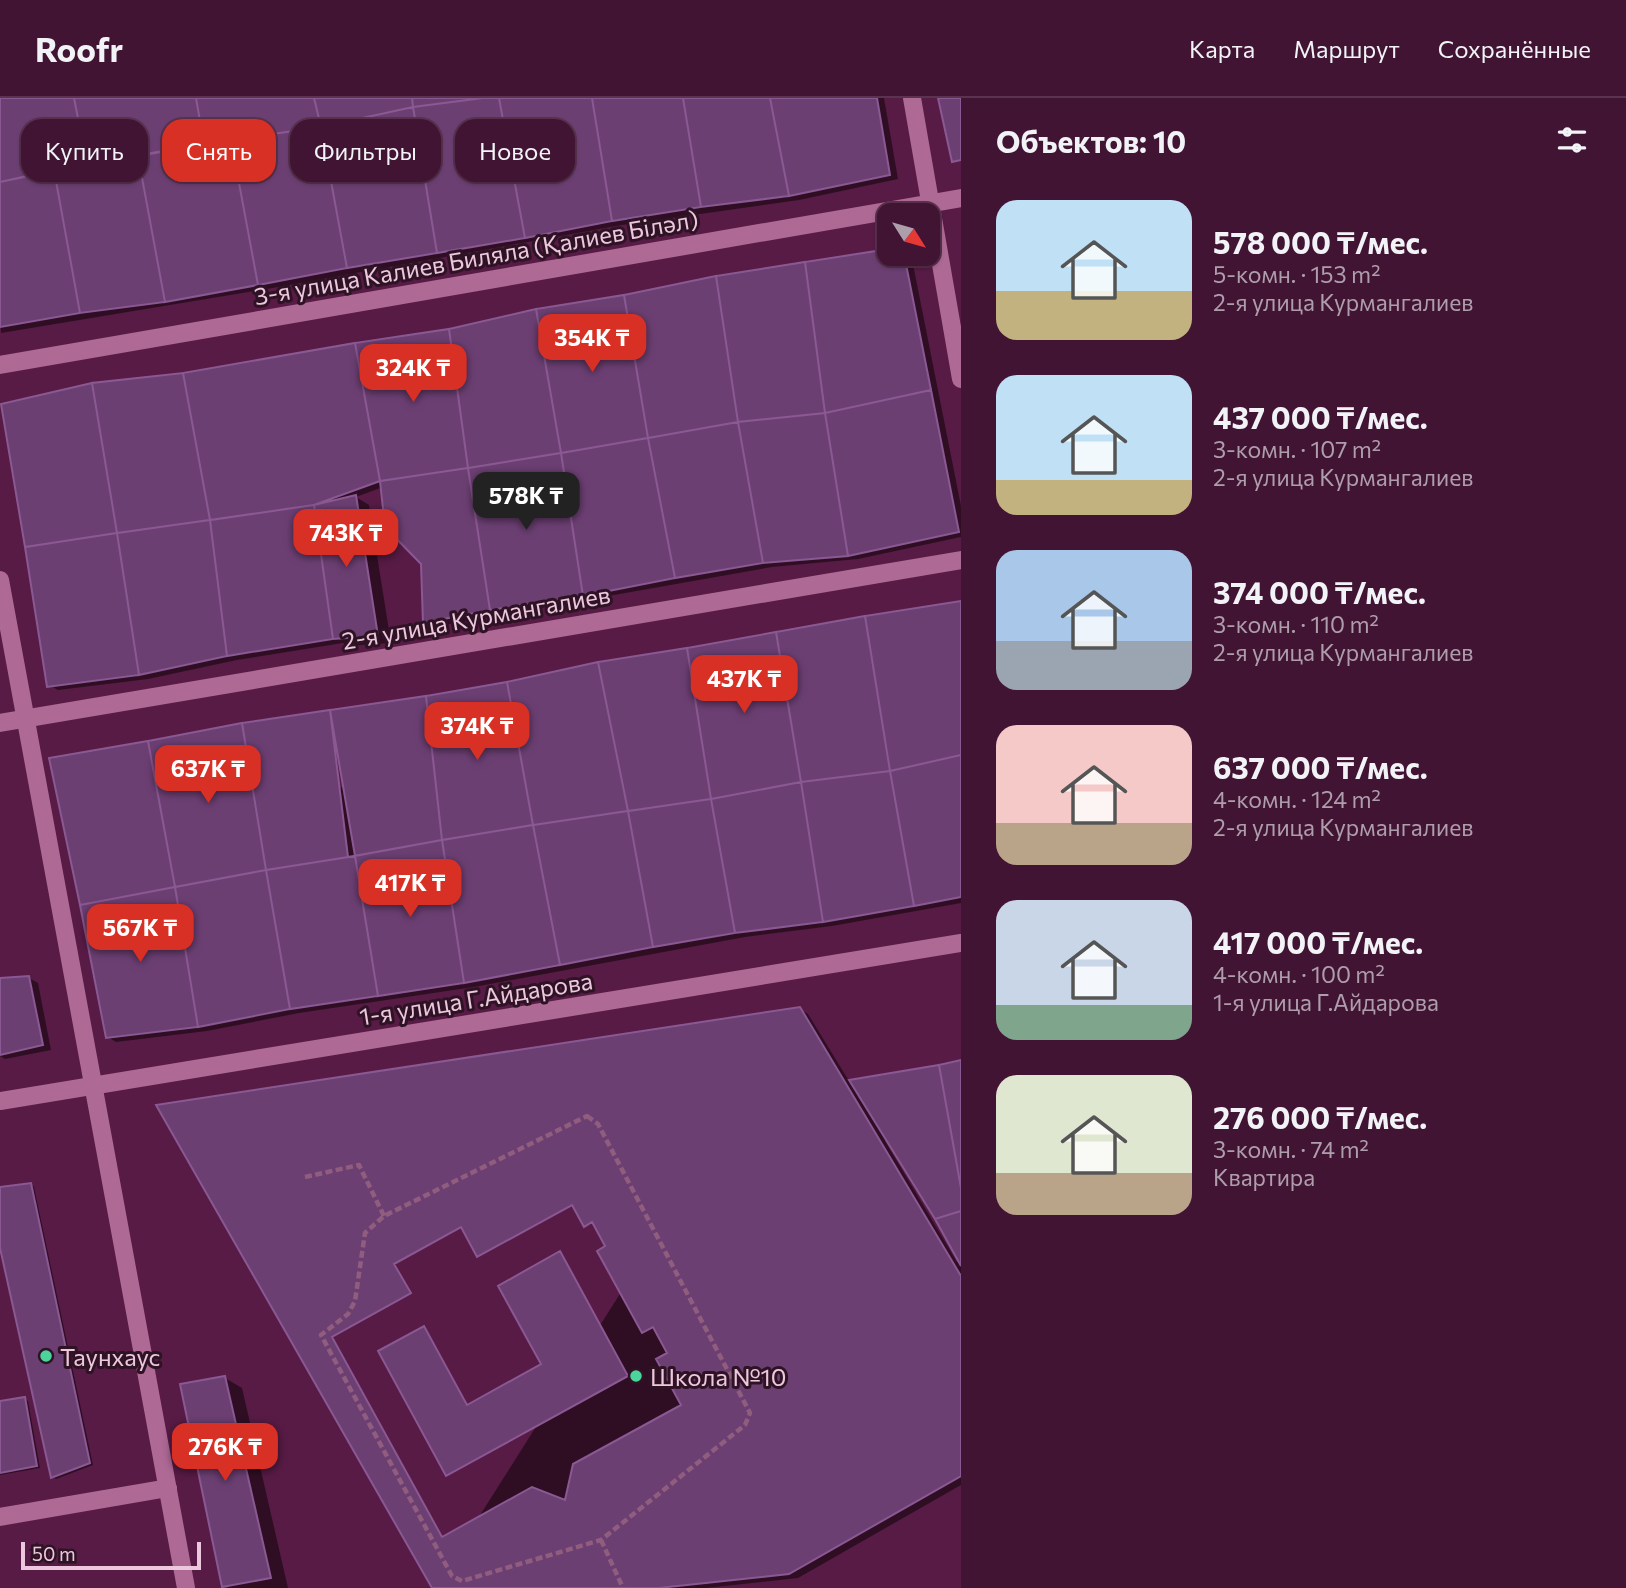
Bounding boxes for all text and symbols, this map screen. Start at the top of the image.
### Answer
text: Roofr [35,28,123,69]
text: Карта [1189,34,1255,63]
text: Маршрут [1293,34,1400,63]
text: Сохранённые [1438,34,1591,63]
chip: Купить [21,119,148,182]
chip: Снять [162,119,276,182]
chip: Фильтры [290,119,441,182]
chip: Новое [455,119,575,182]
icon: filters [1553,121,1591,159]
text: Объектов: 10 [996,122,1186,159]
north arrow [877,203,940,266]
map controls [877,203,940,266]
street label: 3-я улица Калиев Биляла (Қалиев Біләл) [252,204,700,310]
text: 578 000 ₸/мес. [1213,223,1428,260]
icon: home [1052,228,1136,312]
text: 5-комн. · 153 m² [1213,260,1380,288]
text: 2-я улица Курмангалиев [1213,288,1474,316]
pin: 354K ₸ [535,314,649,374]
text: 354K ₸ [554,323,630,351]
pin: 324K ₸ [356,344,470,404]
text: 324K ₸ [376,353,450,381]
text: 437 000 ₸/мес. [1213,398,1428,435]
icon: home [1052,403,1136,487]
text: 3-комн. · 107 m² [1213,435,1381,463]
text: 2-я улица Курмангалиев [1213,463,1474,491]
pin: 578K ₸ [469,472,583,532]
text: 578K ₸ [489,481,563,509]
pin: 743K ₸ [289,510,403,569]
text: 743K ₸ [309,518,383,546]
text: 374 000 ₸/мес. [1213,573,1426,610]
icon: home [1052,578,1136,662]
street label: 2-я улица Курмангалиев [340,579,612,655]
text: 3-комн. · 110 m² [1213,610,1379,638]
text: 2-я улица Курмангалиев [1213,638,1474,666]
pin: 437K ₸ [687,656,801,715]
text: 437K ₸ [707,664,781,692]
pin: 374K ₸ [420,702,534,762]
text: 374K ₸ [440,711,514,739]
pin: 637K ₸ [151,746,265,805]
text: 637 000 ₸/мес. [1213,748,1428,785]
icon: home [1052,753,1136,837]
text: 637K ₸ [171,754,245,782]
text: 4-комн. · 124 m² [1213,785,1381,813]
text: 2-я улица Курмангалиев [1213,813,1474,841]
pin: 417K ₸ [353,860,467,919]
text: 417K ₸ [374,868,446,896]
pin: 567K ₸ [83,904,197,964]
text: 567K ₸ [103,913,177,941]
text: 417 000 ₸/мес. [1213,923,1423,960]
icon: home [1052,928,1136,1012]
text: 4-комн. · 100 m² [1213,960,1385,988]
street label: 1-я улица Г.Айдарова [357,965,595,1031]
text: 1-я улица Г.Айдарова [1213,988,1439,1016]
text: 276 000 ₸/мес. [1213,1098,1427,1135]
icon: home [1052,1103,1136,1187]
text: 3-комн. · 74 m² [1213,1135,1369,1163]
text: Квартира [1213,1163,1315,1191]
place label: Таунхаус [60,1342,160,1371]
marker: Таунхаус [38,1348,54,1364]
place label: Школа №10 [650,1362,787,1391]
marker: Школа №10 [628,1368,644,1384]
pin: 276K ₸ [168,1424,282,1483]
text: 276K ₸ [188,1432,262,1460]
scale bar [21,1539,201,1571]
text: 50 m [32,1542,76,1565]

